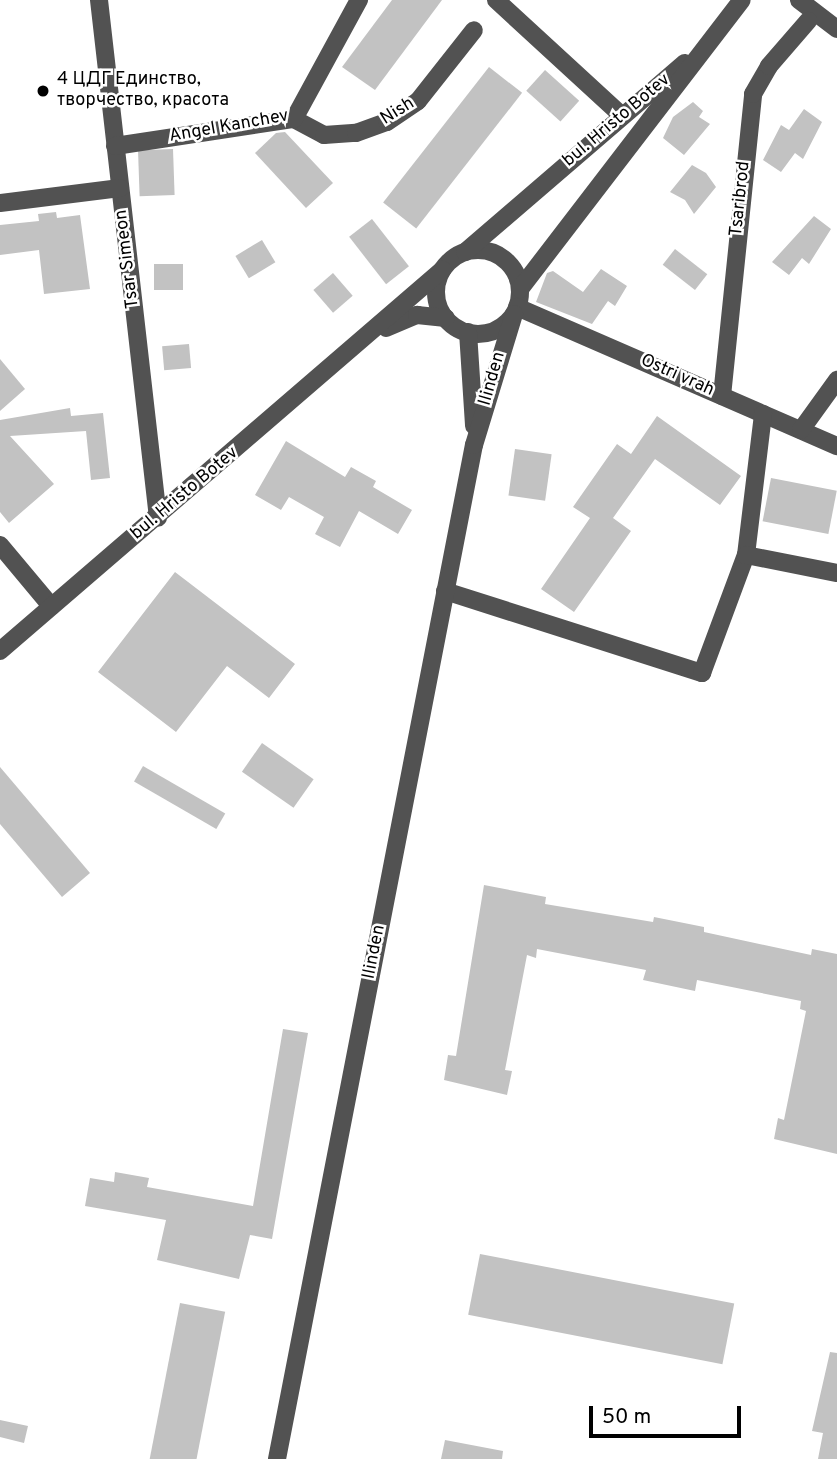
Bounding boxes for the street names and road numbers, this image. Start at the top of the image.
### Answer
street label: bul. Hristo Botev [559,70,675,172]
street label: Nish [377,93,419,131]
street label: Angel Kanchev [168,106,290,148]
street label: Tsaribrod [726,160,756,238]
street label: Tsar Simeon [111,208,145,310]
street label: Ilinden [475,350,511,408]
street label: Ostri vrah [637,350,717,402]
street label: bul. Hristo Botev [127,443,243,545]
street label: Ilinden [359,923,391,981]

